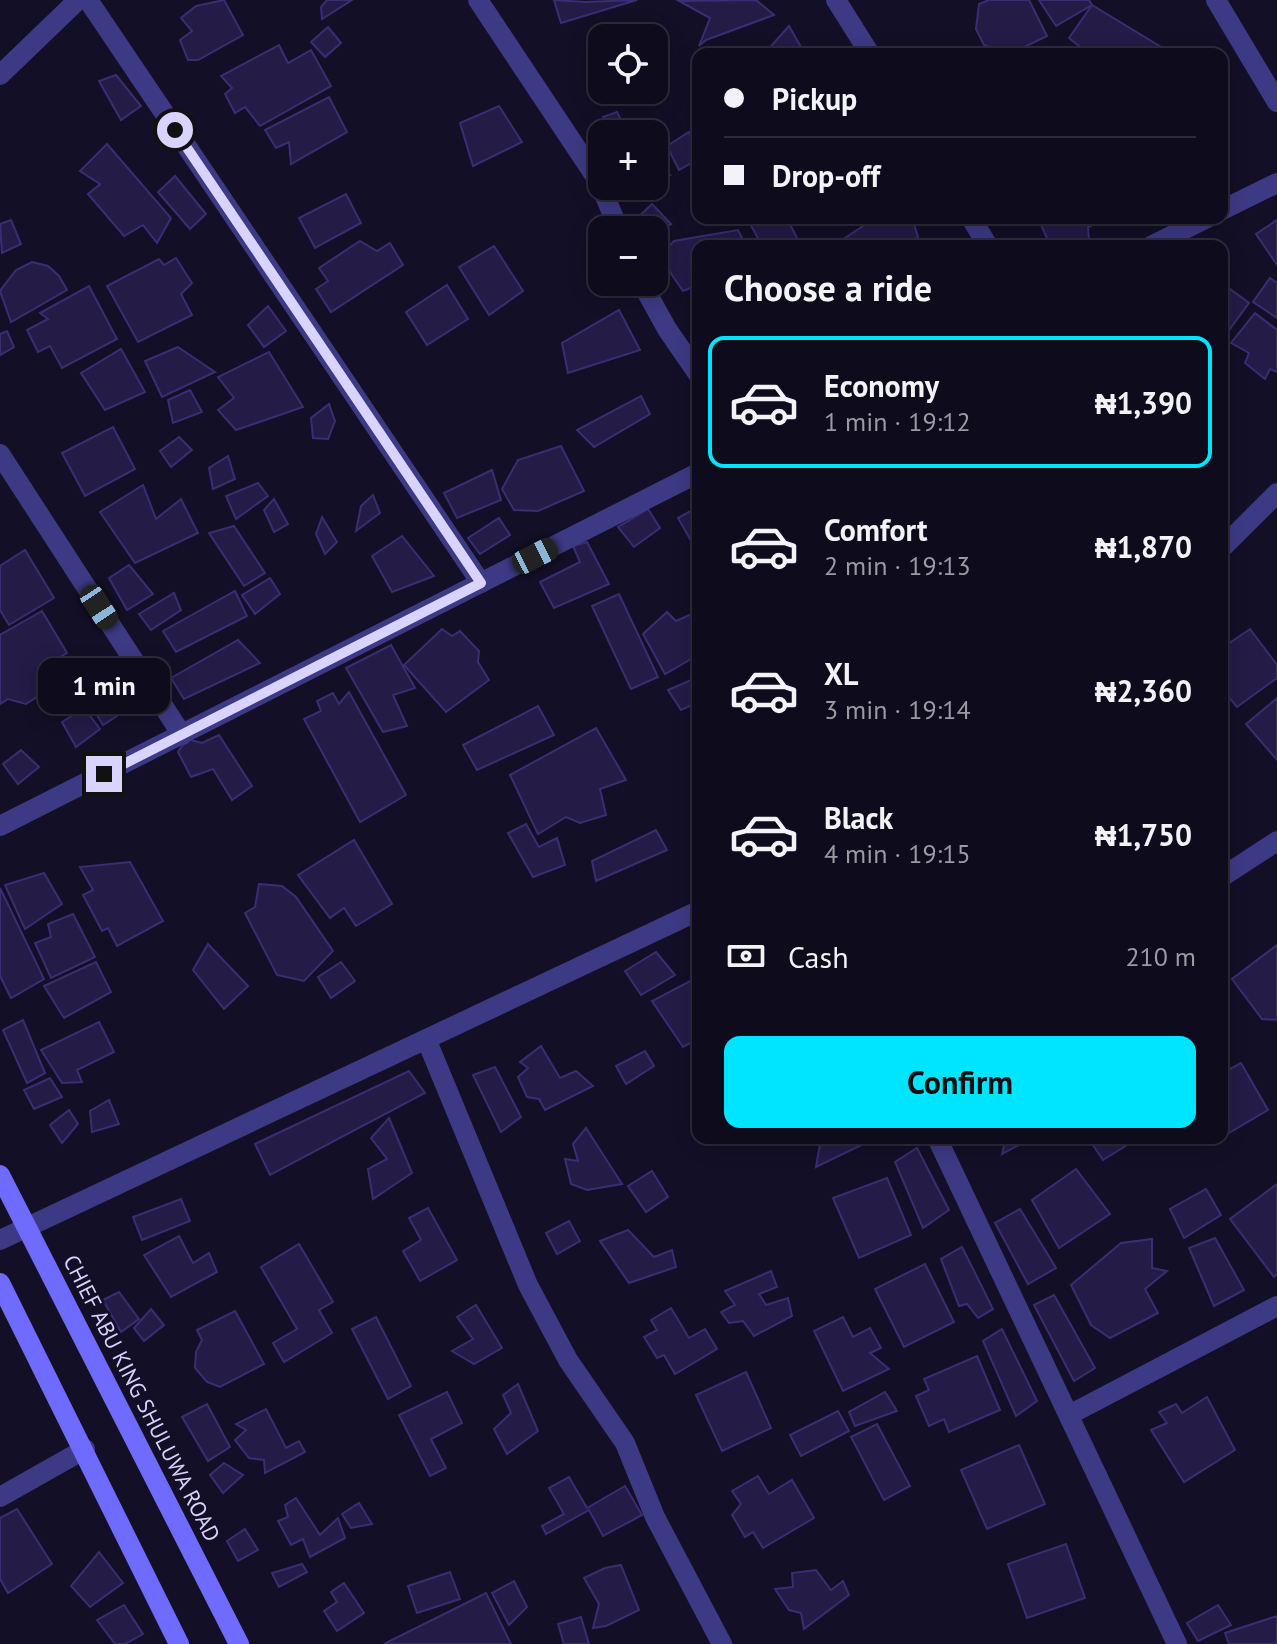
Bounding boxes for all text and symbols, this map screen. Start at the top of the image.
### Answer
map controls [588,24,668,296]
button: locate [588,24,668,104]
text: Pickup [772,79,857,118]
route start [157,112,193,148]
button: + [588,120,668,200]
text: Drop-off [772,156,880,195]
button: − [588,216,668,296]
text: Choose a ride [724,264,932,311]
icon: car [728,366,800,438]
text: Economy [824,366,939,405]
text: ₦1,390 [1095,383,1192,422]
text: 1 min · 19:12 [824,405,971,438]
icon: car [728,510,800,582]
text: Comfort [824,510,927,549]
text: ₦1,870 [1095,527,1192,566]
car [508,534,562,578]
text: 2 min · 19:13 [824,549,971,582]
car [76,580,122,634]
icon: car [728,654,800,726]
text: XL [824,654,858,693]
callout: 1 min [38,658,170,714]
text: 1 min [72,669,136,702]
text: ₦2,360 [1095,671,1192,710]
text: 3 min · 19:14 [824,693,971,726]
route end [86,756,122,792]
icon: car [728,798,800,870]
text: Black [824,798,893,837]
text: ₦1,750 [1095,815,1192,854]
text: 4 min · 19:15 [824,837,971,870]
icon: cash [724,934,768,978]
text: Cash [788,937,849,976]
text: 210 m [1125,940,1196,973]
button: Confirm [724,1036,1196,1128]
street label: CHIEF ABU KING SHULUWA ROAD [57,1250,227,1546]

